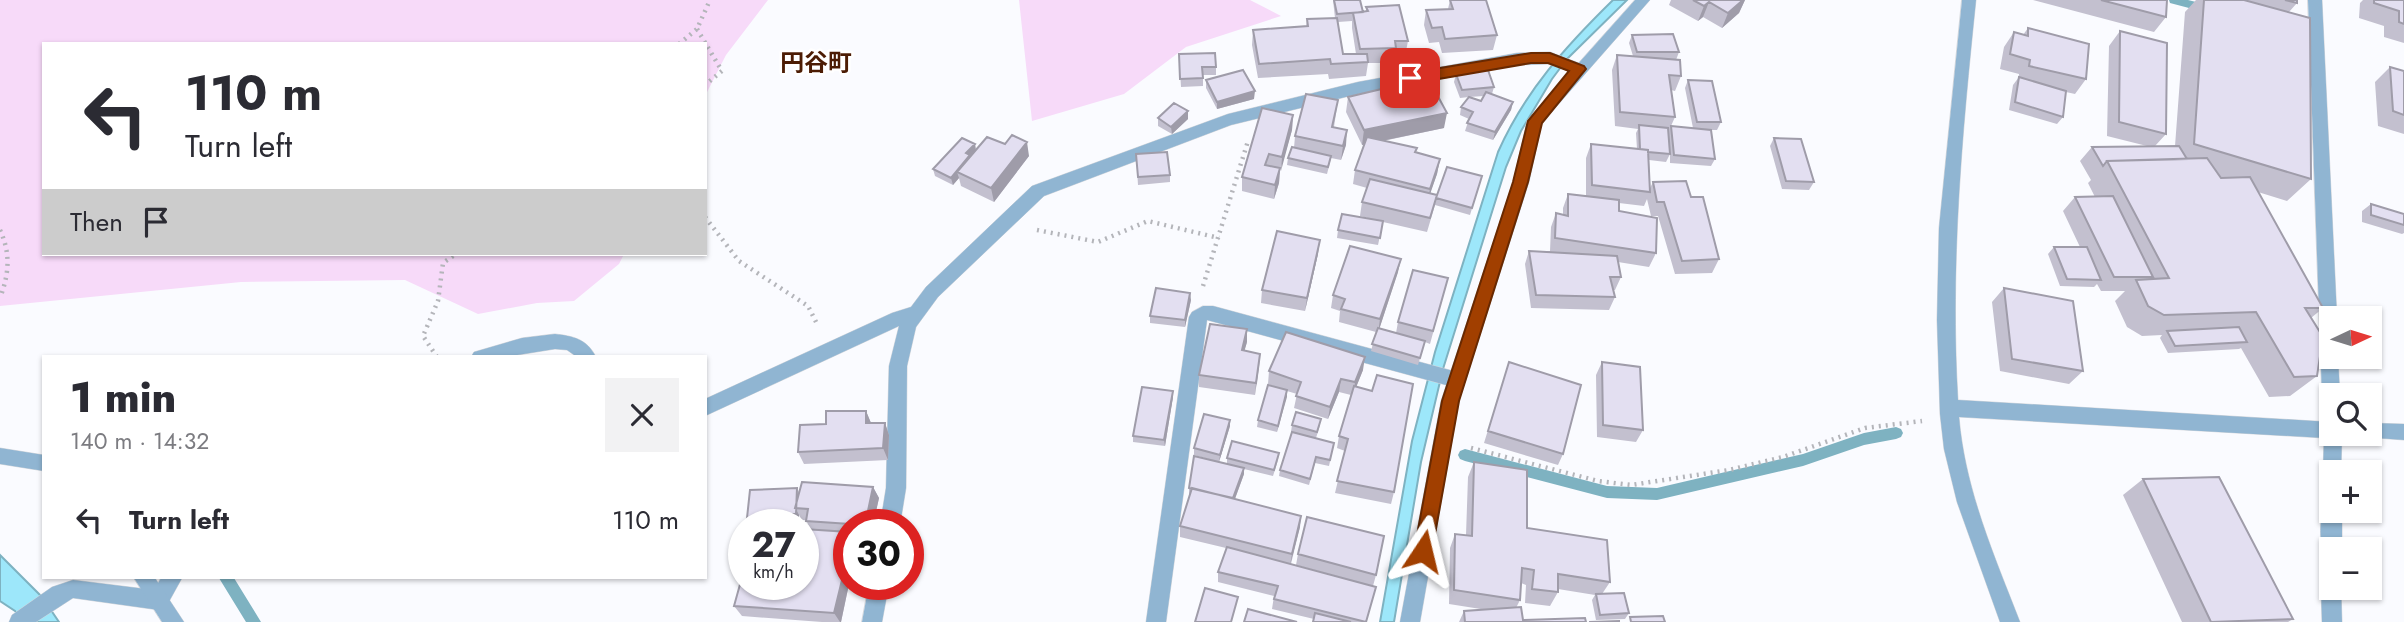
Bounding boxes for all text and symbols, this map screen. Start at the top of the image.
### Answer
district label: 円谷町 [780,45,852,80]
pin [1380,48,1440,108]
text: 110 m [185,58,322,128]
icon: arrive [1391,59,1429,97]
icon: left [70,70,161,161]
text: Turn left [185,123,292,169]
text: Then [70,203,123,241]
icon: arrive [137,203,175,241]
north arrow [2319,306,2382,369]
map controls [2319,306,2382,600]
text: 1 min [70,367,176,428]
button: close [605,378,679,452]
button: search [2319,383,2382,446]
text: 140 m · 14:32 [70,424,209,458]
button: + [2319,460,2382,523]
icon: left [70,501,108,539]
text: Turn left [129,501,229,539]
text: 110 m [612,501,679,539]
speed limit sign: 30 [833,509,924,600]
position arrow [1386,514,1460,588]
text: 27 [751,520,796,570]
button: − [2319,537,2382,600]
text: km/h [753,559,794,585]

